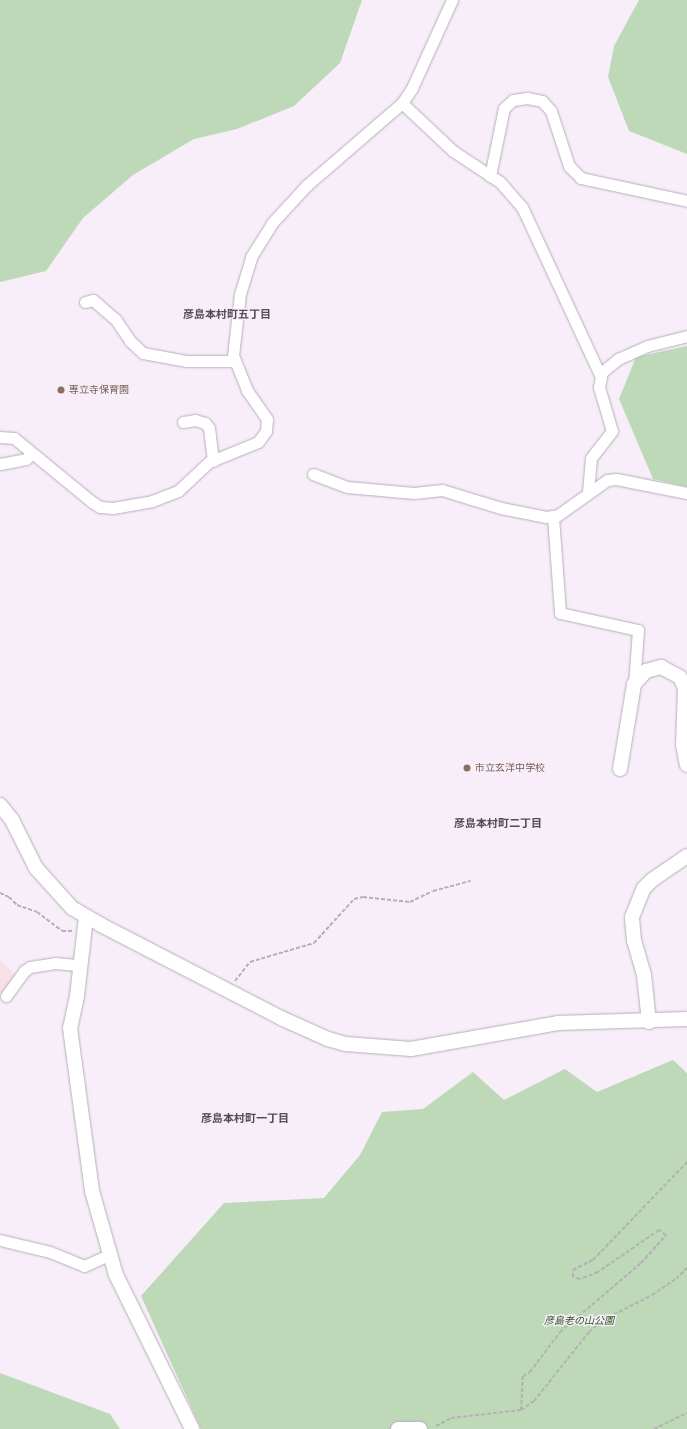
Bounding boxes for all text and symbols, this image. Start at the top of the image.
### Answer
district label: 彦島本村町五丁目 [183,307,271,321]
place label: 専立寺保育園 [69,384,129,396]
marker: 専立寺保育園 [56,385,66,395]
place label: 市立玄洋中学校 [475,762,545,774]
marker: 市立玄洋中学校 [462,763,472,773]
district label: 彦島本村町二丁目 [454,816,542,830]
district label: 彦島本村町一丁目 [201,1111,289,1125]
park label: 彦島老の山公園 [544,1315,614,1327]

